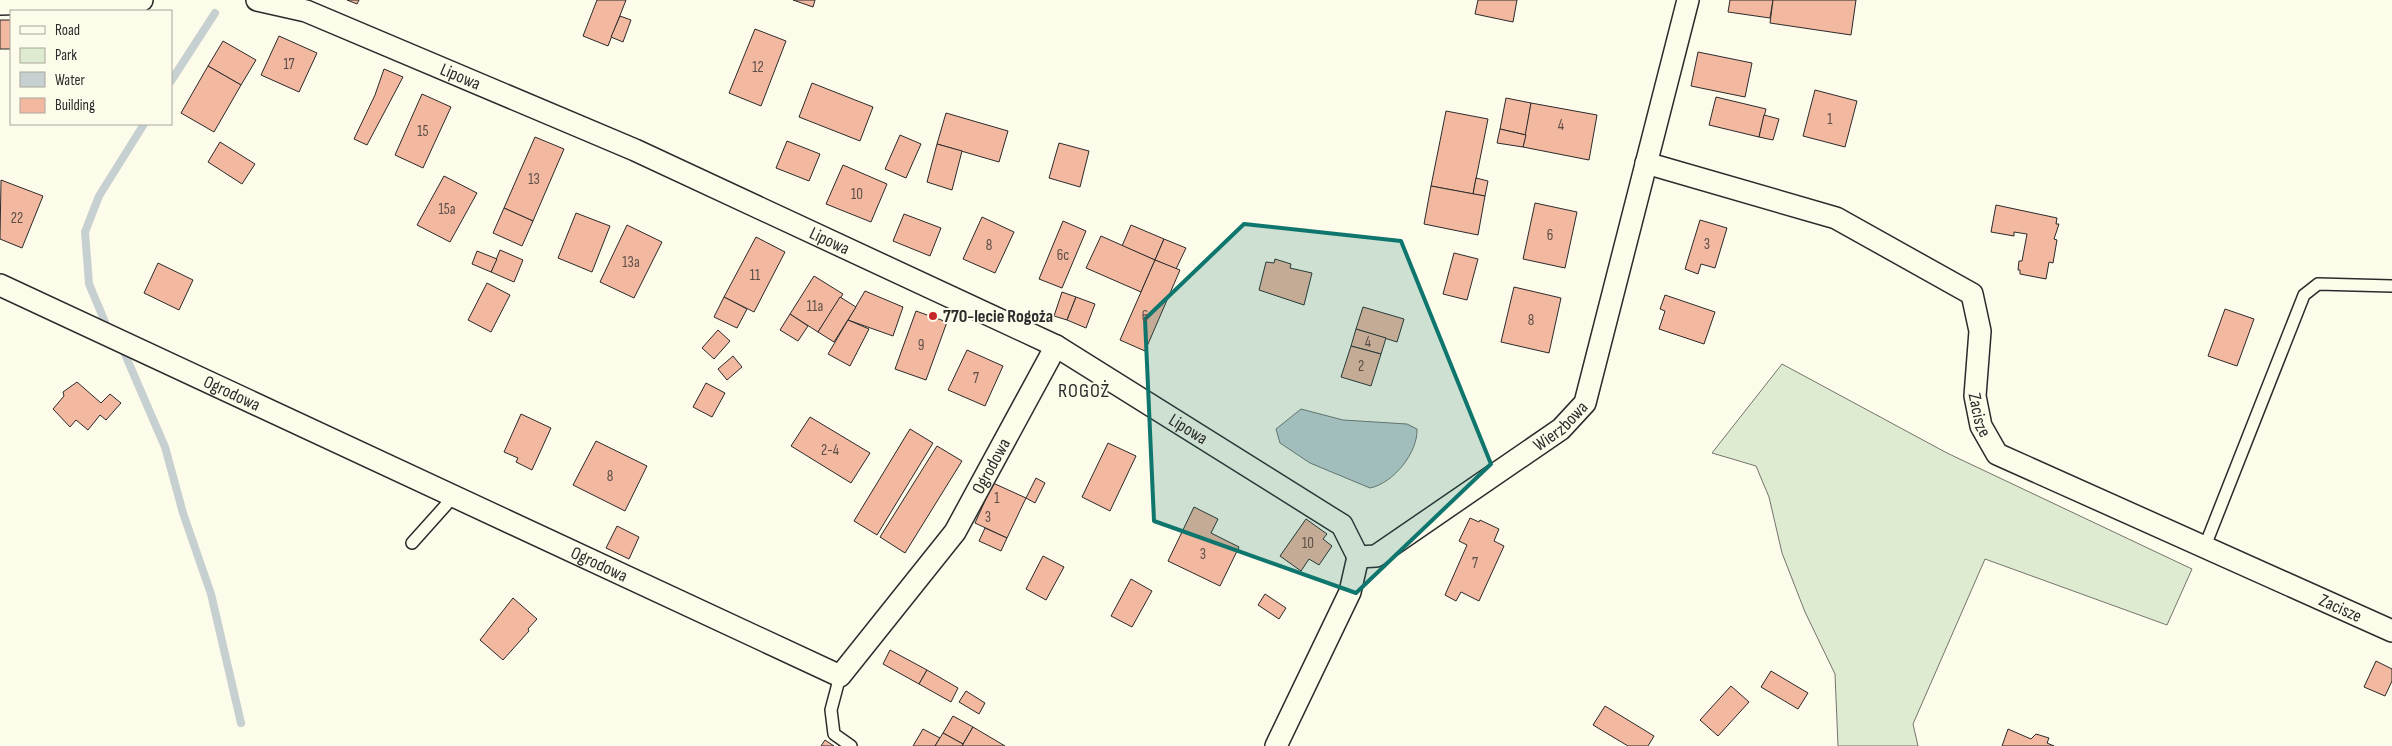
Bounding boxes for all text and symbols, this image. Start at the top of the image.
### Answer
legend [10,10,172,125]
text: Road [55,21,80,40]
text: Park [55,46,77,65]
house number: 17 [283,55,295,74]
house number: 12 [752,58,764,77]
street label: Lipowa [437,59,484,95]
text: Water [55,71,86,90]
text: Building [55,96,95,115]
house number: 1 [1827,110,1833,129]
house number: 4 [1558,116,1564,135]
house number: 15 [417,122,429,141]
house number: 13 [528,170,540,189]
house number: 10 [851,185,863,204]
house number: 15a [438,200,456,219]
house number: 22 [11,209,23,228]
street label: Lipowa [806,223,853,259]
house number: 6 [1547,226,1553,245]
house number: 3 [1704,235,1710,254]
house number: 8 [986,236,992,255]
house number: 6c [1057,246,1069,265]
house number: 13a [622,253,640,272]
house number: 11 [750,266,761,285]
house number: 11a [807,297,823,316]
place label: 770-lecie Rogoża [943,306,1053,327]
house number: 6 [1142,307,1148,326]
marker: 770-lecie Rogoża [927,310,939,322]
house number: 8 [1528,311,1534,330]
house number: 4 [1365,333,1371,352]
house number: 9 [918,336,924,355]
house number: 2 [1358,357,1364,376]
house number: 7 [973,369,979,388]
street label: Ogrodowa [200,371,264,416]
district label: ROGOŻ [1058,379,1110,403]
street label: Zacisze [1964,391,1995,441]
street label: Wierzbowa [1530,397,1592,456]
street label: Lipowa [1165,409,1211,449]
street label: Ogrodowa [968,435,1015,498]
house number: 2-4 [821,441,839,460]
house number: 8 [607,467,613,486]
house number: 1 [994,489,1000,508]
house number: 3 [985,508,991,527]
house number: 10 [1302,534,1314,553]
street label: Ogrodowa [567,542,631,587]
house number: 3 [1200,545,1206,564]
house number: 7 [1472,554,1478,573]
street label: Zacisze [2316,590,2365,627]

